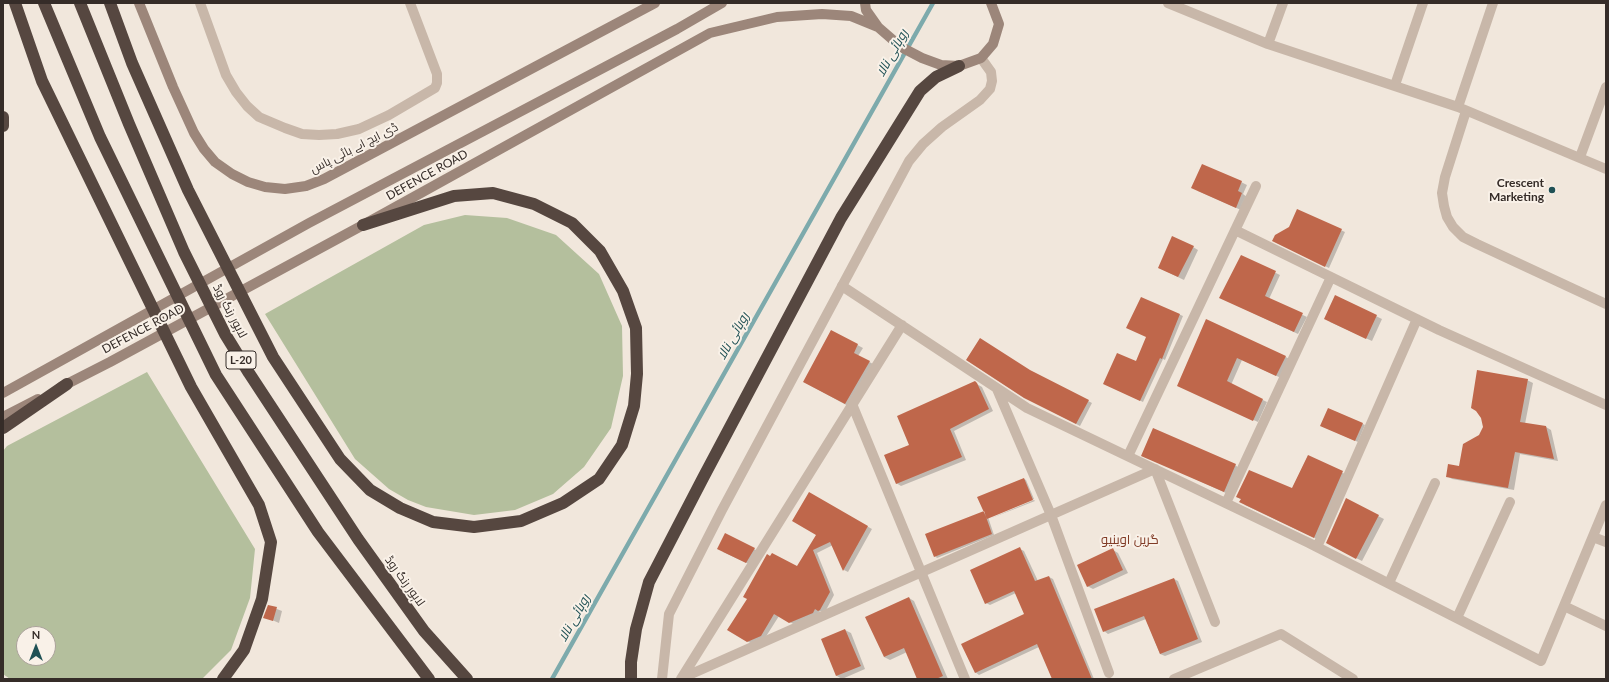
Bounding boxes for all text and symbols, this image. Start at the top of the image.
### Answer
water label: روہائی نالا [873,27,911,79]
street label: ڈی ایچ اے بائی پاس [308,120,400,176]
street label: DEFENCE ROAD [384,147,470,203]
place label: Crescent Marketing [1489,176,1544,204]
marker: Crescent Marketing [1547,185,1557,195]
street label: لاہور رنگ روڈ [210,282,250,340]
street label: DEFENCE ROAD [99,301,187,357]
water label: روہائی نالا [714,310,752,362]
road number: L-20 [226,351,256,369]
district label: گرین اوینیو [1101,532,1159,548]
street label: لاہور رنگ روڈ [382,553,428,609]
water label: روہائی نالا [555,592,593,644]
north arrow [16,626,56,666]
text: N [32,628,40,641]

